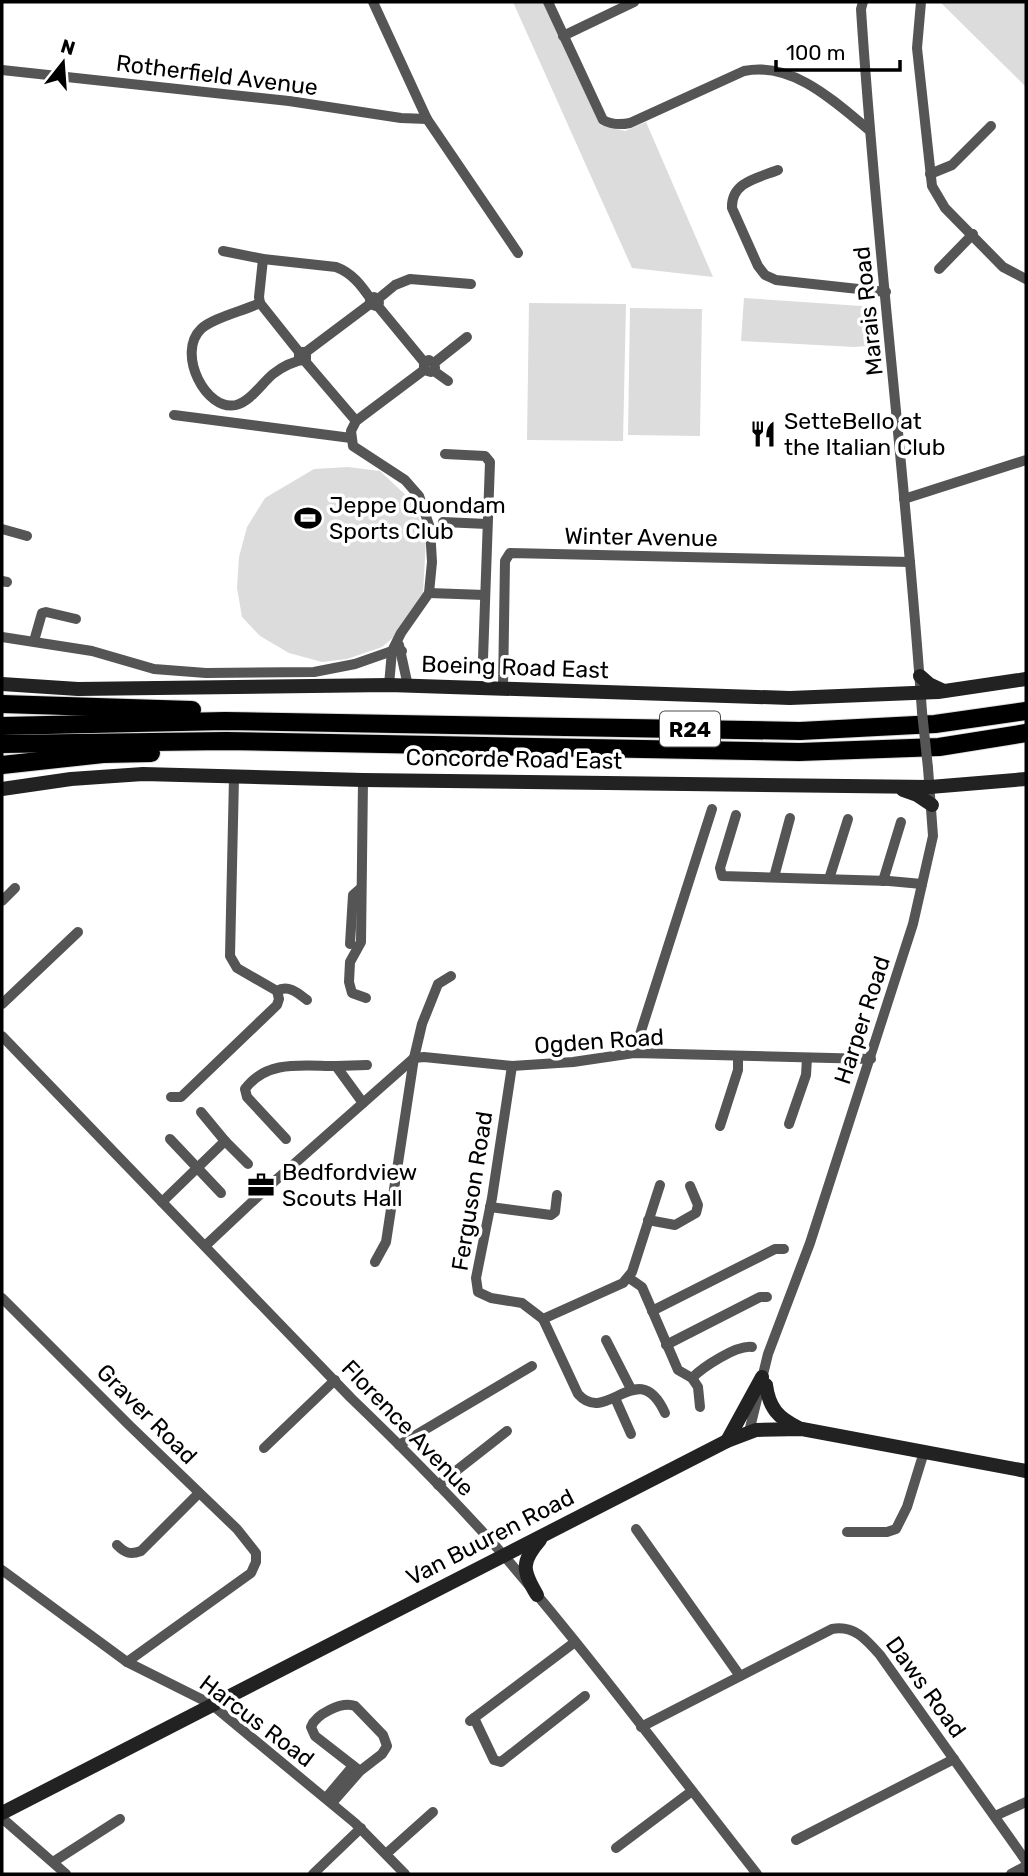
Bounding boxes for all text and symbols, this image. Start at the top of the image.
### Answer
north arrow [28,28,98,98]
scale bar [776,28,900,72]
text: N [58,34,78,60]
text: 100 m [786,40,845,65]
street label: Rotherfield Avenue [115,49,319,101]
street label: Marais Road [847,245,889,377]
place label: SetteBello at the Italian Club [784,407,945,461]
restaurant icon: SetteBello at the Italian Club [748,419,778,449]
place label: Jeppe Quondam Sports Club [329,491,506,545]
sports icon: Jeppe Quondam Sports Club [293,503,323,533]
street label: Winter Avenue [564,522,718,552]
street label: Boeing Road East [421,650,609,684]
road number: R24 [660,712,720,746]
street label: Concorde Road East [405,743,623,775]
street label: Harper Road [828,953,896,1087]
street label: Ogden Road [533,1023,665,1059]
street label: Ferguson Road [446,1109,498,1273]
place label: Bedfordview Scouts Hall [282,1158,417,1212]
office icon: Bedfordview Scouts Hall [246,1170,276,1200]
street label: Florence Avenue [336,1354,480,1502]
street label: Graver Road [91,1358,203,1470]
street label: Van Buuren Road [401,1483,579,1591]
street label: Daws Road [880,1631,972,1743]
street label: Harcus Road [194,1669,320,1773]

